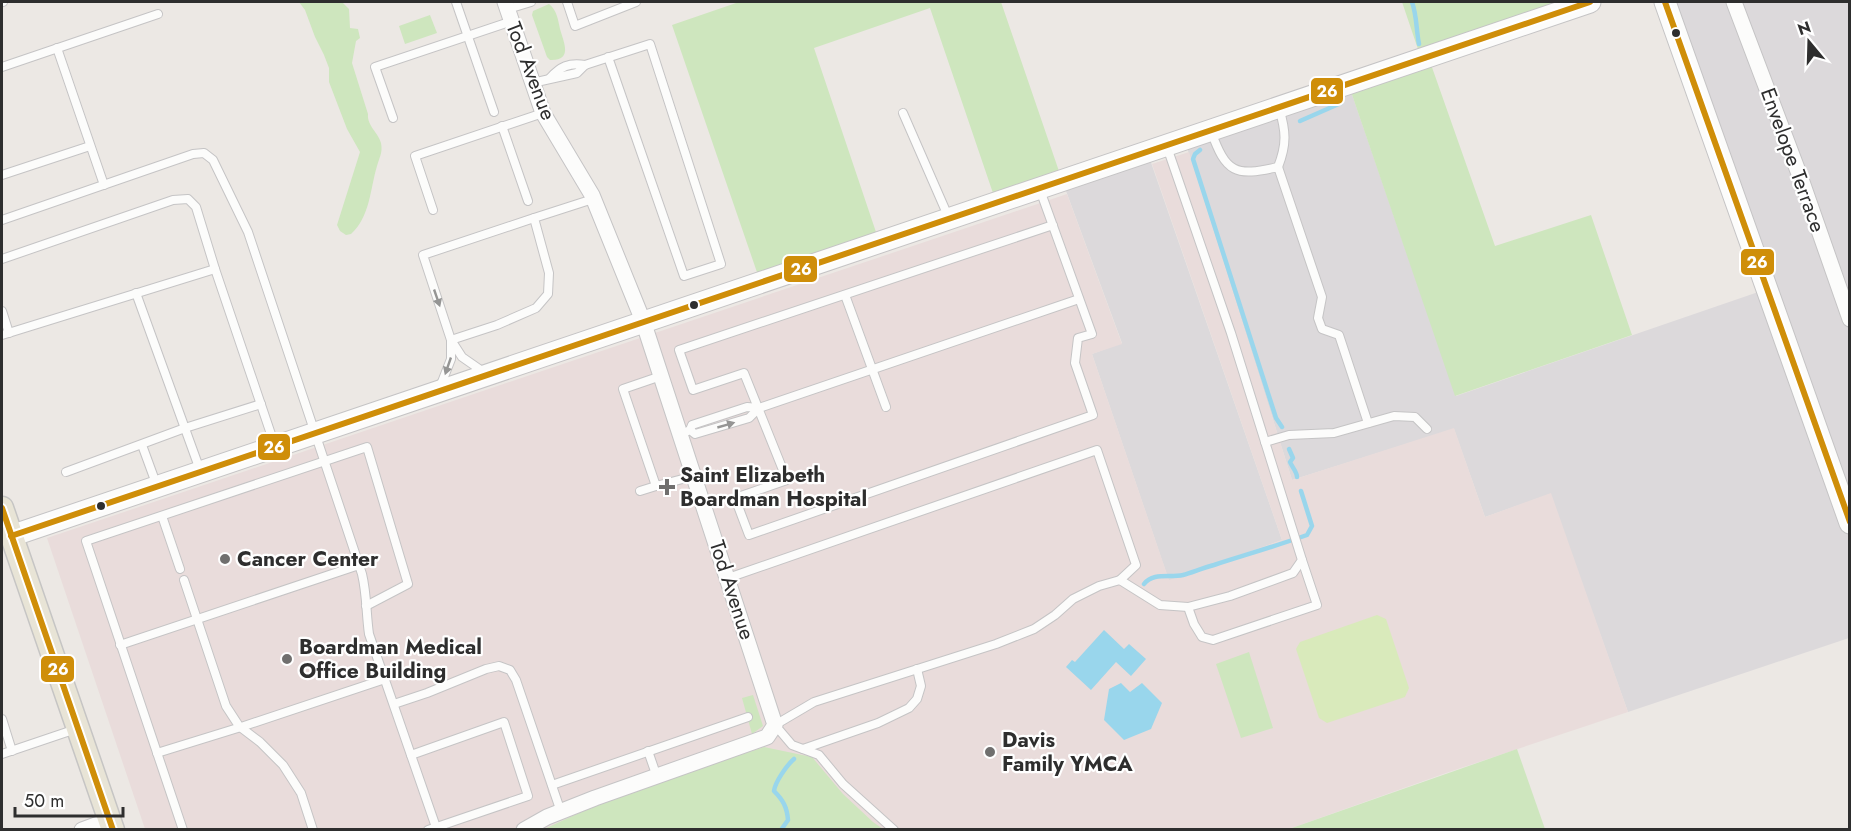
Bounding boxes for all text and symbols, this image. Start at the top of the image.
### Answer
north arrow [1779,12,1839,72]
text: N [1795,15,1814,41]
street label: Tod Avenue [499,18,563,125]
unlabelled marker [1670,27,1682,39]
line badge: 26 [1310,77,1344,105]
text: 26 [1316,80,1338,103]
street label: Envelope Terrace [1753,84,1833,236]
line badge: 26 [1740,248,1775,276]
text: 26 [1746,251,1768,274]
line badge: 26 [783,255,818,283]
text: 26 [790,258,812,281]
one-way arrow [433,289,442,307]
unlabelled marker [688,299,700,311]
one-way arrow [443,357,452,375]
one-way arrow [717,420,735,429]
line badge: 26 [257,433,291,461]
text: 26 [263,436,285,459]
place label: Saint Elizabeth Boardman Hospital [680,460,867,514]
marker: Saint Elizabeth Boardman Hospital [658,478,676,496]
unlabelled marker [95,500,107,512]
street label: Tod Avenue [702,536,762,644]
place label: Cancer Center [237,544,379,574]
marker: Cancer Center [218,552,232,566]
place label: Boardman Medical Office Building [299,632,482,686]
marker: Boardman Medical Office Building [280,652,294,666]
line badge: 26 [40,655,75,683]
text: 26 [47,658,69,681]
place label: Davis Family YMCA [1002,725,1133,779]
marker: Davis Family YMCA [983,745,997,759]
scale bar [15,780,123,818]
text: 50 m [24,788,64,814]

